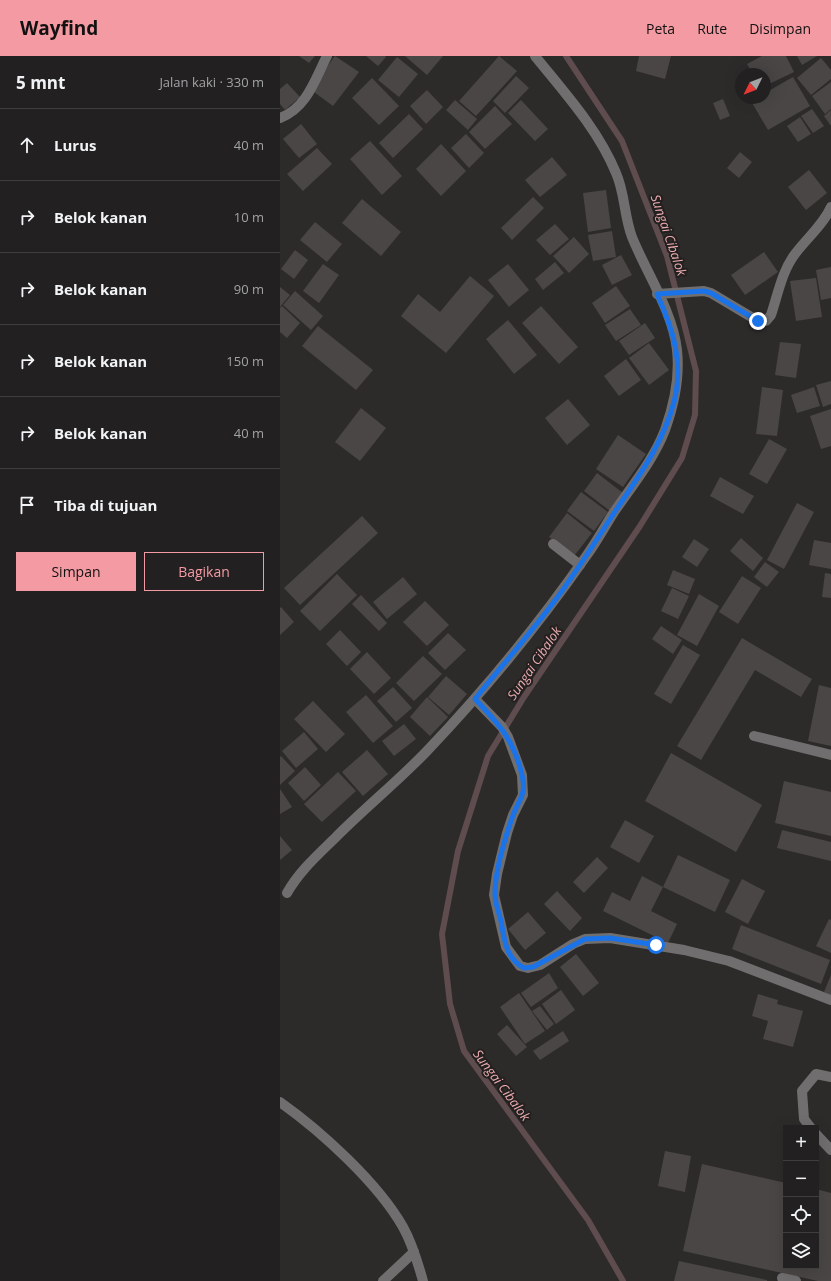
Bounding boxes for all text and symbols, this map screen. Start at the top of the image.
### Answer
text: Wayfind [20,15,98,41]
text: Peta [646,19,675,38]
text: Rute [697,19,727,38]
text: Disimpan [749,19,811,38]
north arrow [735,68,771,104]
text: 5 mnt [16,71,65,94]
text: Jalan kaki · 330 m [159,73,264,91]
icon: ahead [16,134,38,156]
text: Lurus [54,135,96,155]
text: 40 m [234,136,264,154]
water label: Sungai Cibalok [647,192,692,279]
icon: right [16,206,38,228]
text: Belok kanan [54,207,147,227]
text: 10 m [234,208,264,226]
icon: right [16,278,38,300]
text: Belok kanan [54,279,147,299]
text: 90 m [234,280,264,298]
route end [749,312,767,330]
icon: right [16,350,38,372]
text: Belok kanan [54,351,147,371]
text: 150 m [226,352,264,370]
icon: right [16,422,38,444]
text: Belok kanan [54,423,147,443]
text: 40 m [234,424,264,442]
icon: arrive [16,494,38,516]
text: Tiba di tujuan [54,495,157,515]
button: Simpan [16,552,136,591]
button: Bagikan [144,552,264,591]
water label: Sungai Cibalok [503,622,566,703]
route start [647,936,665,954]
water label: Sungai Cibalok [469,1046,535,1125]
map controls [783,1125,819,1269]
button: + [783,1125,819,1161]
button: − [783,1161,819,1197]
button: locate [783,1197,819,1233]
button: layers [783,1233,819,1269]

